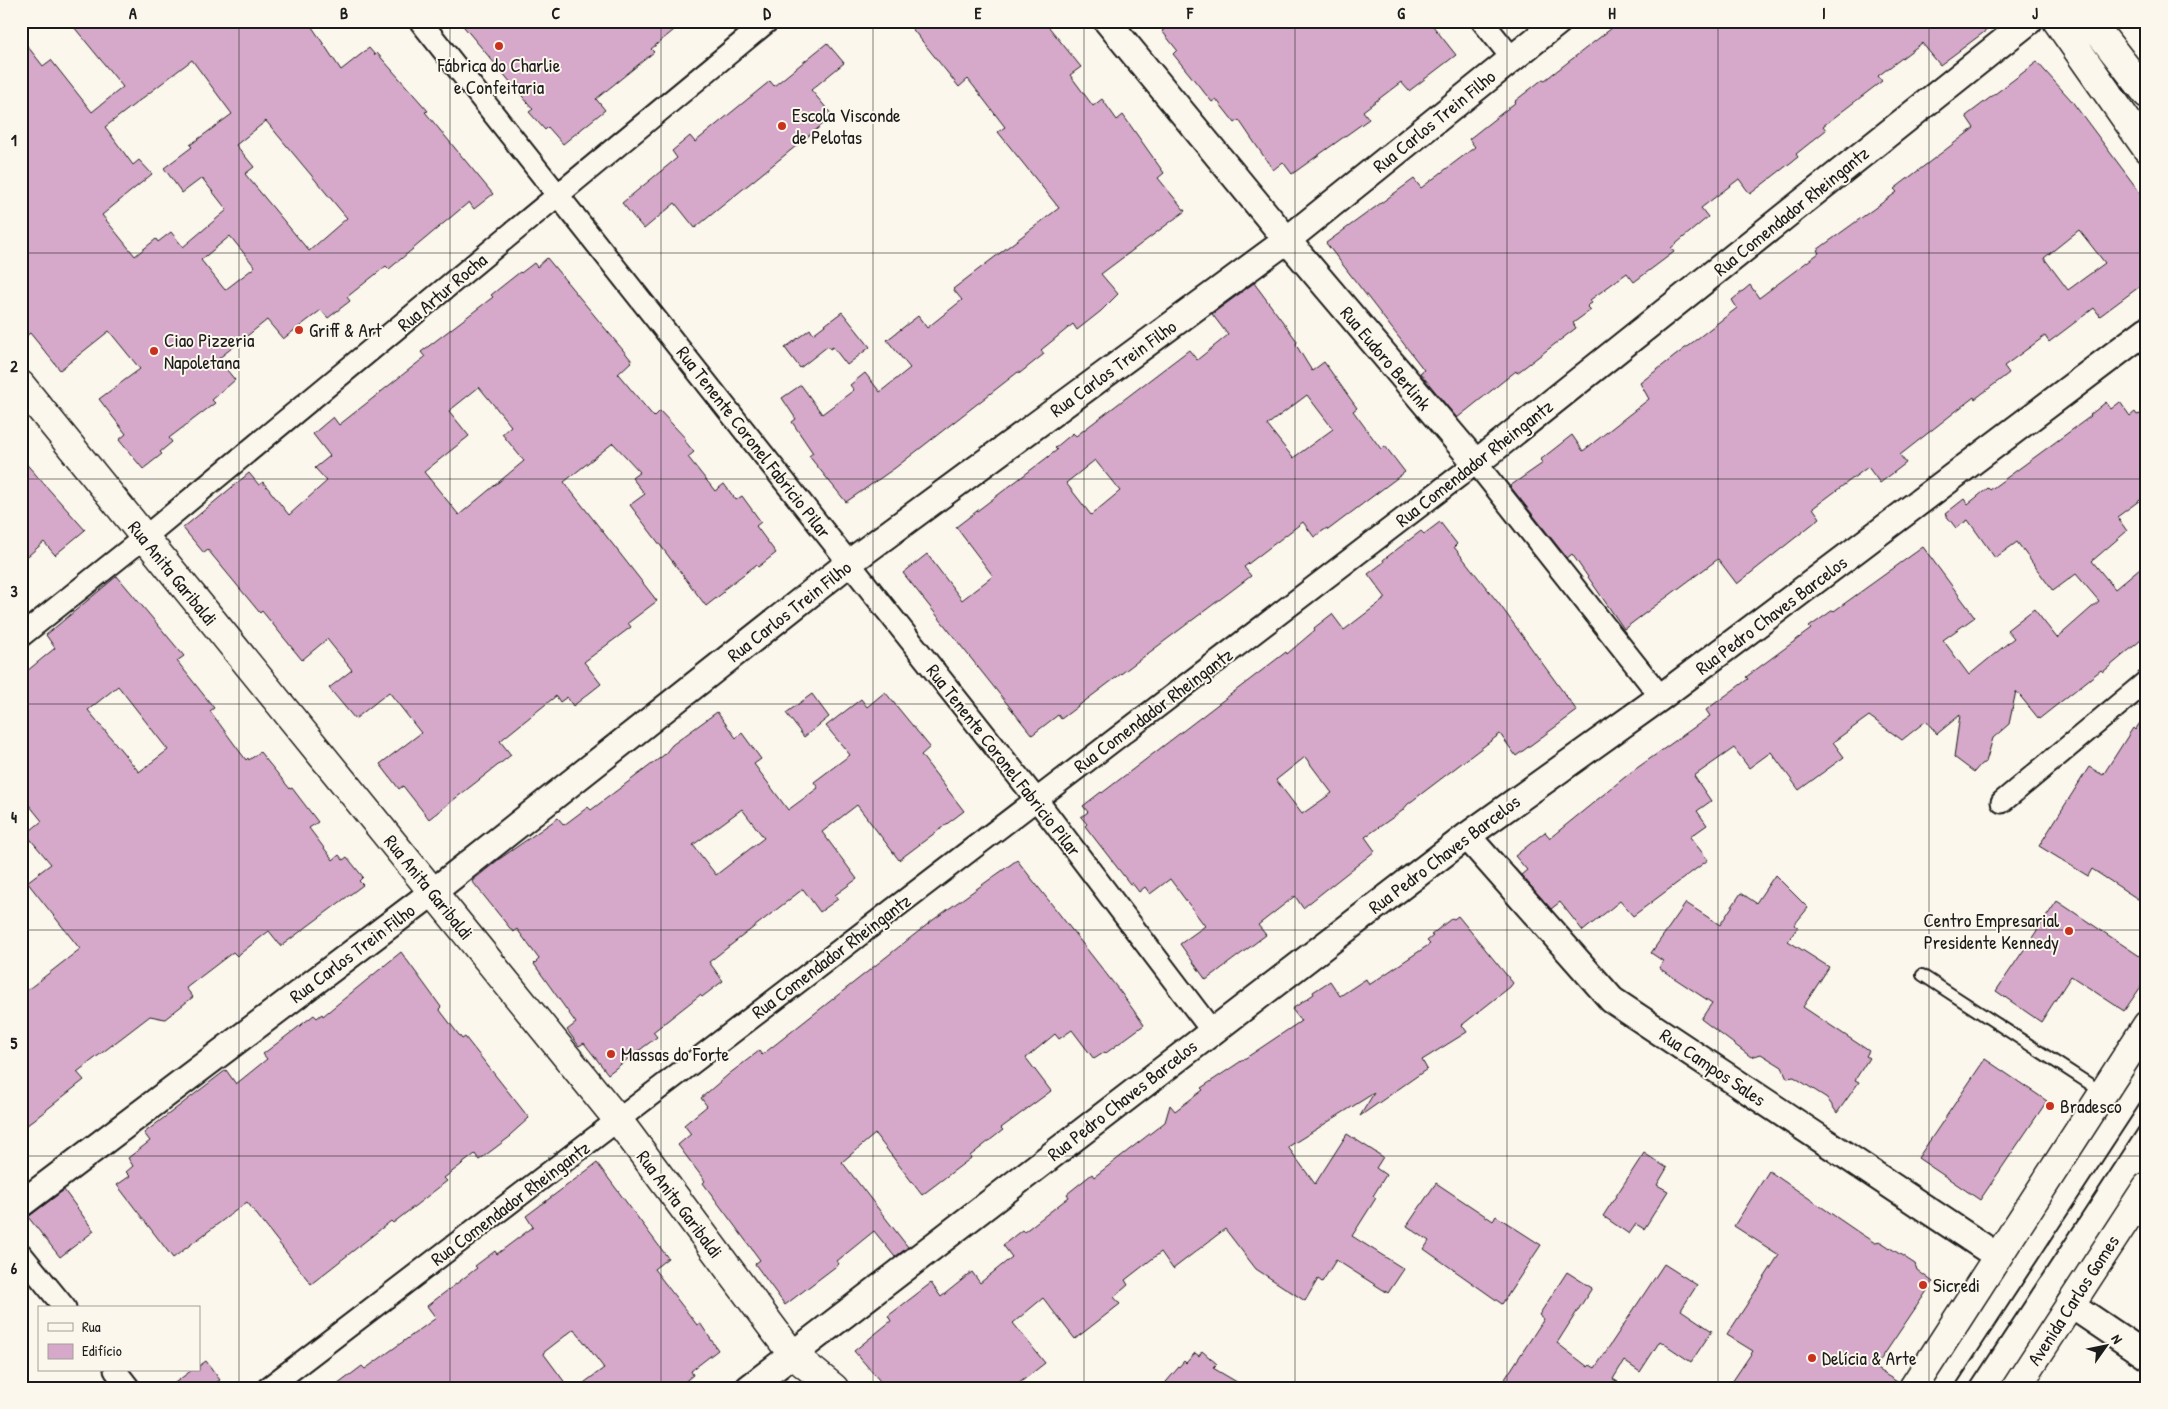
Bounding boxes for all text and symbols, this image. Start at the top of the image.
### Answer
text: A [129,2,137,24]
text: B [340,2,348,24]
text: C [552,2,561,24]
text: D [763,2,771,24]
text: E [974,2,982,24]
text: F [1186,2,1194,24]
text: G [1397,2,1405,24]
text: H [1608,2,1616,24]
text: I [1822,2,1826,24]
text: J [2032,2,2038,24]
marker: Fábrica do Charlie e Confeitaria [493,40,505,52]
place label: Fábrica do Charlie e Confeitaria [437,52,561,100]
street label: Rua Carlos Trein Filho [1367,63,1501,179]
place label: Escola Visconde de Pelotas [792,102,901,150]
marker: Escola Visconde de Pelotas [776,120,788,132]
text: 1 [11,129,17,151]
street label: Rua Comendador Rheingantz [1708,140,1874,282]
street label: Rua Artur Rocha [392,246,493,337]
street label: Rua Eudoro Berlink [1335,300,1437,416]
street label: Rua Carlos Trein Filho [1044,313,1182,423]
place label: Griff & Art [309,317,382,343]
marker: Griff & Art [293,324,305,336]
place label: Ciao Pizzeria Napoletana [164,327,255,375]
street label: Rua Tenente Coronel Fabricio Pilar [671,341,838,544]
marker: Ciao Pizzeria Napoletana [148,345,160,357]
text: 2 [10,355,18,377]
street label: Rua Comendador Rheingantz [1390,393,1558,533]
street label: Rua Anita Garibaldi [122,515,224,631]
street label: Rua Pedro Chaves Barcelos [1690,549,1852,681]
street label: Rua Carlos Trein Filho [722,554,857,668]
text: 3 [10,580,18,602]
street label: Rua Comendador Rheingantz [1068,642,1238,778]
street label: Rua Tenente Coronel Fabricio Pilar [921,659,1088,862]
street label: Rua Pedro Chaves Barcelos [1363,788,1525,920]
text: 4 [11,806,17,828]
street label: Rua Anita Garibaldi [378,829,480,945]
street label: Rua Comendador Rheingantz [746,888,916,1024]
street label: Rua Carlos Trein Filho [284,897,420,1009]
place label: Centro Empresarial Presidente Kennedy [1923,907,2060,955]
marker: Centro Empresarial Presidente Kennedy [2063,925,2075,937]
street label: Rua Campos Sales [1655,1022,1771,1112]
text: 5 [11,1032,18,1054]
street label: Rua Pedro Chaves Barcelos [1042,1033,1202,1167]
place label: Massas do Forte [621,1041,730,1067]
marker: Massas do Forte [605,1048,617,1060]
place label: Bradesco [2060,1093,2122,1119]
marker: Bradesco [2044,1100,2056,1112]
street label: Rua Comendador Rheingantz [425,1135,595,1271]
street label: Rua Anita Garibaldi [631,1145,729,1263]
street label: Avenida Carlos Gomes [2021,1230,2125,1370]
text: 6 [11,1257,18,1279]
place label: Sicredi [1933,1272,1980,1298]
marker: Sicredi [1917,1279,1929,1291]
legend [38,1306,200,1372]
text: Rua [82,1316,101,1337]
north arrow [2080,1322,2130,1372]
text: N [2107,1330,2128,1347]
text: Edifício [82,1340,122,1361]
place label: Delícia & Arte [1822,1345,1917,1371]
marker: Delícia & Arte [1806,1352,1818,1364]

